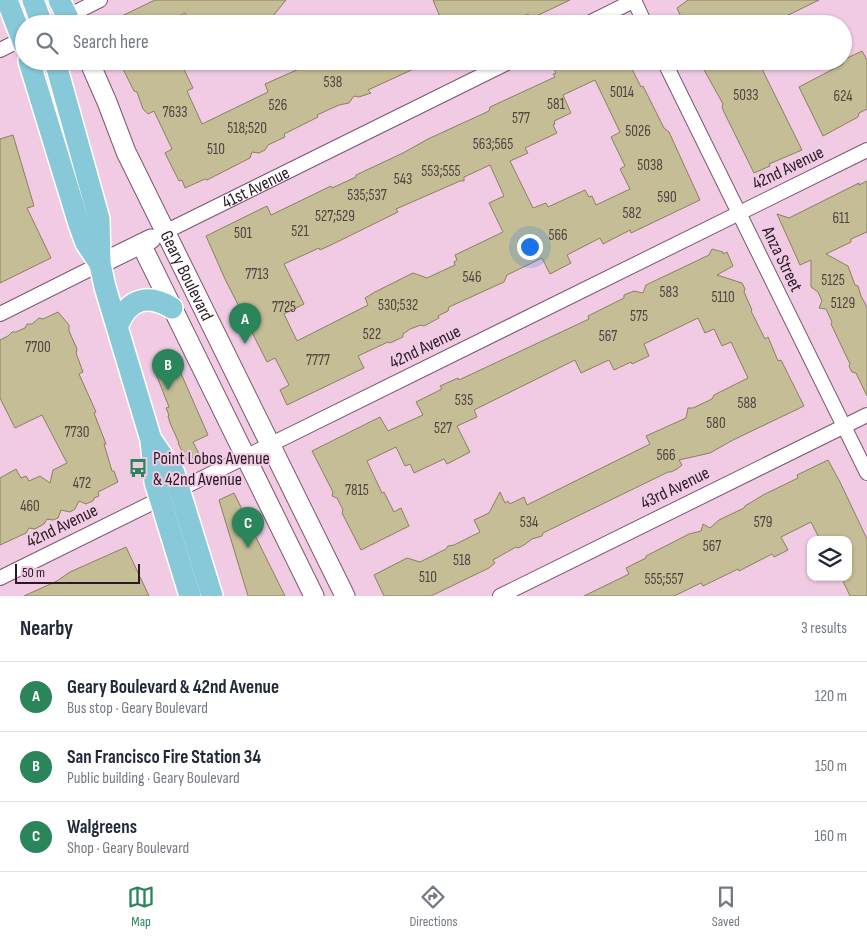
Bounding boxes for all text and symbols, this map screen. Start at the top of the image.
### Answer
search box [15,15,852,70]
icon: search [33,29,61,57]
text: Search here [73,31,149,54]
house number: 538 [324,73,342,92]
house number: 5014 [610,83,634,102]
house number: 5033 [733,86,759,105]
house number: 624 [833,87,853,106]
house number: 581 [547,95,566,114]
house number: 526 [269,96,287,115]
house number: 7633 [162,103,188,122]
house number: 577 [512,109,530,128]
house number: 518;520 [227,119,267,138]
house number: 5026 [625,122,651,141]
house number: 563;565 [473,135,513,154]
house number: 510 [207,140,225,159]
street label: 42nd Avenue [749,142,827,194]
house number: 5038 [637,156,663,175]
street label: 41st Avenue [218,162,293,213]
house number: 553;555 [421,162,461,181]
house number: 543 [394,170,412,189]
house number: 535;537 [347,186,387,205]
house number: 590 [657,188,677,207]
house number: 582 [623,204,642,223]
house number: 527;529 [315,207,355,226]
house number: 611 [832,209,850,228]
house number: 521 [291,222,309,241]
street label: Anza Street [757,222,807,296]
house number: 501 [234,224,253,243]
house number: 566 [548,226,568,245]
street label: Geary Boulevard [156,227,218,324]
your location [517,234,543,260]
house number: 7713 [245,265,269,284]
house number: 546 [463,268,481,287]
house number: 5125 [821,271,845,290]
house number: 583 [660,283,678,302]
house number: 5110 [711,288,735,307]
house number: 5129 [831,294,855,313]
house number: 530;532 [378,296,418,315]
house number: 7725 [272,298,296,317]
pin: A [229,303,261,344]
house number: 575 [630,307,648,326]
street label: 42nd Avenue [386,321,464,373]
house number: 522 [363,325,381,344]
house number: 567 [599,327,617,346]
house number: 7700 [25,338,51,357]
pin: B [152,349,184,390]
house number: 7777 [306,351,330,370]
house number: 535 [455,391,473,410]
house number: 588 [737,394,757,413]
house number: 580 [706,414,726,433]
house number: 527 [434,419,452,438]
house number: 7730 [64,423,90,442]
house number: 566 [656,446,676,465]
place label: Point Lobos Avenue & 42nd Avenue [153,448,270,490]
bus stop icon: Point Lobos Avenue & 42nd Avenue [127,457,149,479]
street label: 43rd Avenue [637,462,713,514]
house number: 472 [73,474,91,493]
house number: 7815 [345,481,369,500]
house number: 460 [20,497,40,516]
street label: 42nd Avenue [23,500,101,552]
pin: C [232,507,264,548]
house number: 534 [520,513,538,532]
house number: 579 [754,513,772,532]
map controls [807,536,852,581]
button: layers [807,536,852,581]
house number: 567 [703,537,721,556]
house number: 518 [453,551,471,570]
scale bar [15,561,140,584]
text: 50 m [22,564,45,581]
house number: 510 [419,568,437,587]
house number: 555;557 [645,570,683,589]
text: Nearby [20,616,73,641]
text: 3 results [801,619,847,638]
text: Geary Boulevard & 42nd Avenue [67,676,279,699]
text: A [32,687,40,706]
text: 120 m [815,687,847,706]
text: Bus stop · Geary Boulevard [67,699,208,718]
text: San Francisco Fire Station 34 [67,746,261,769]
text: B [32,757,40,776]
text: 150 m [815,757,847,776]
text: Public building · Geary Boulevard [67,769,240,788]
text: Walgreens [67,816,137,839]
text: C [32,827,40,846]
text: 160 m [814,827,847,846]
text: Shop · Geary Boulevard [67,839,189,858]
tab: Map [127,883,155,930]
tab: Directions [409,883,458,930]
tab: Saved [712,883,740,930]

